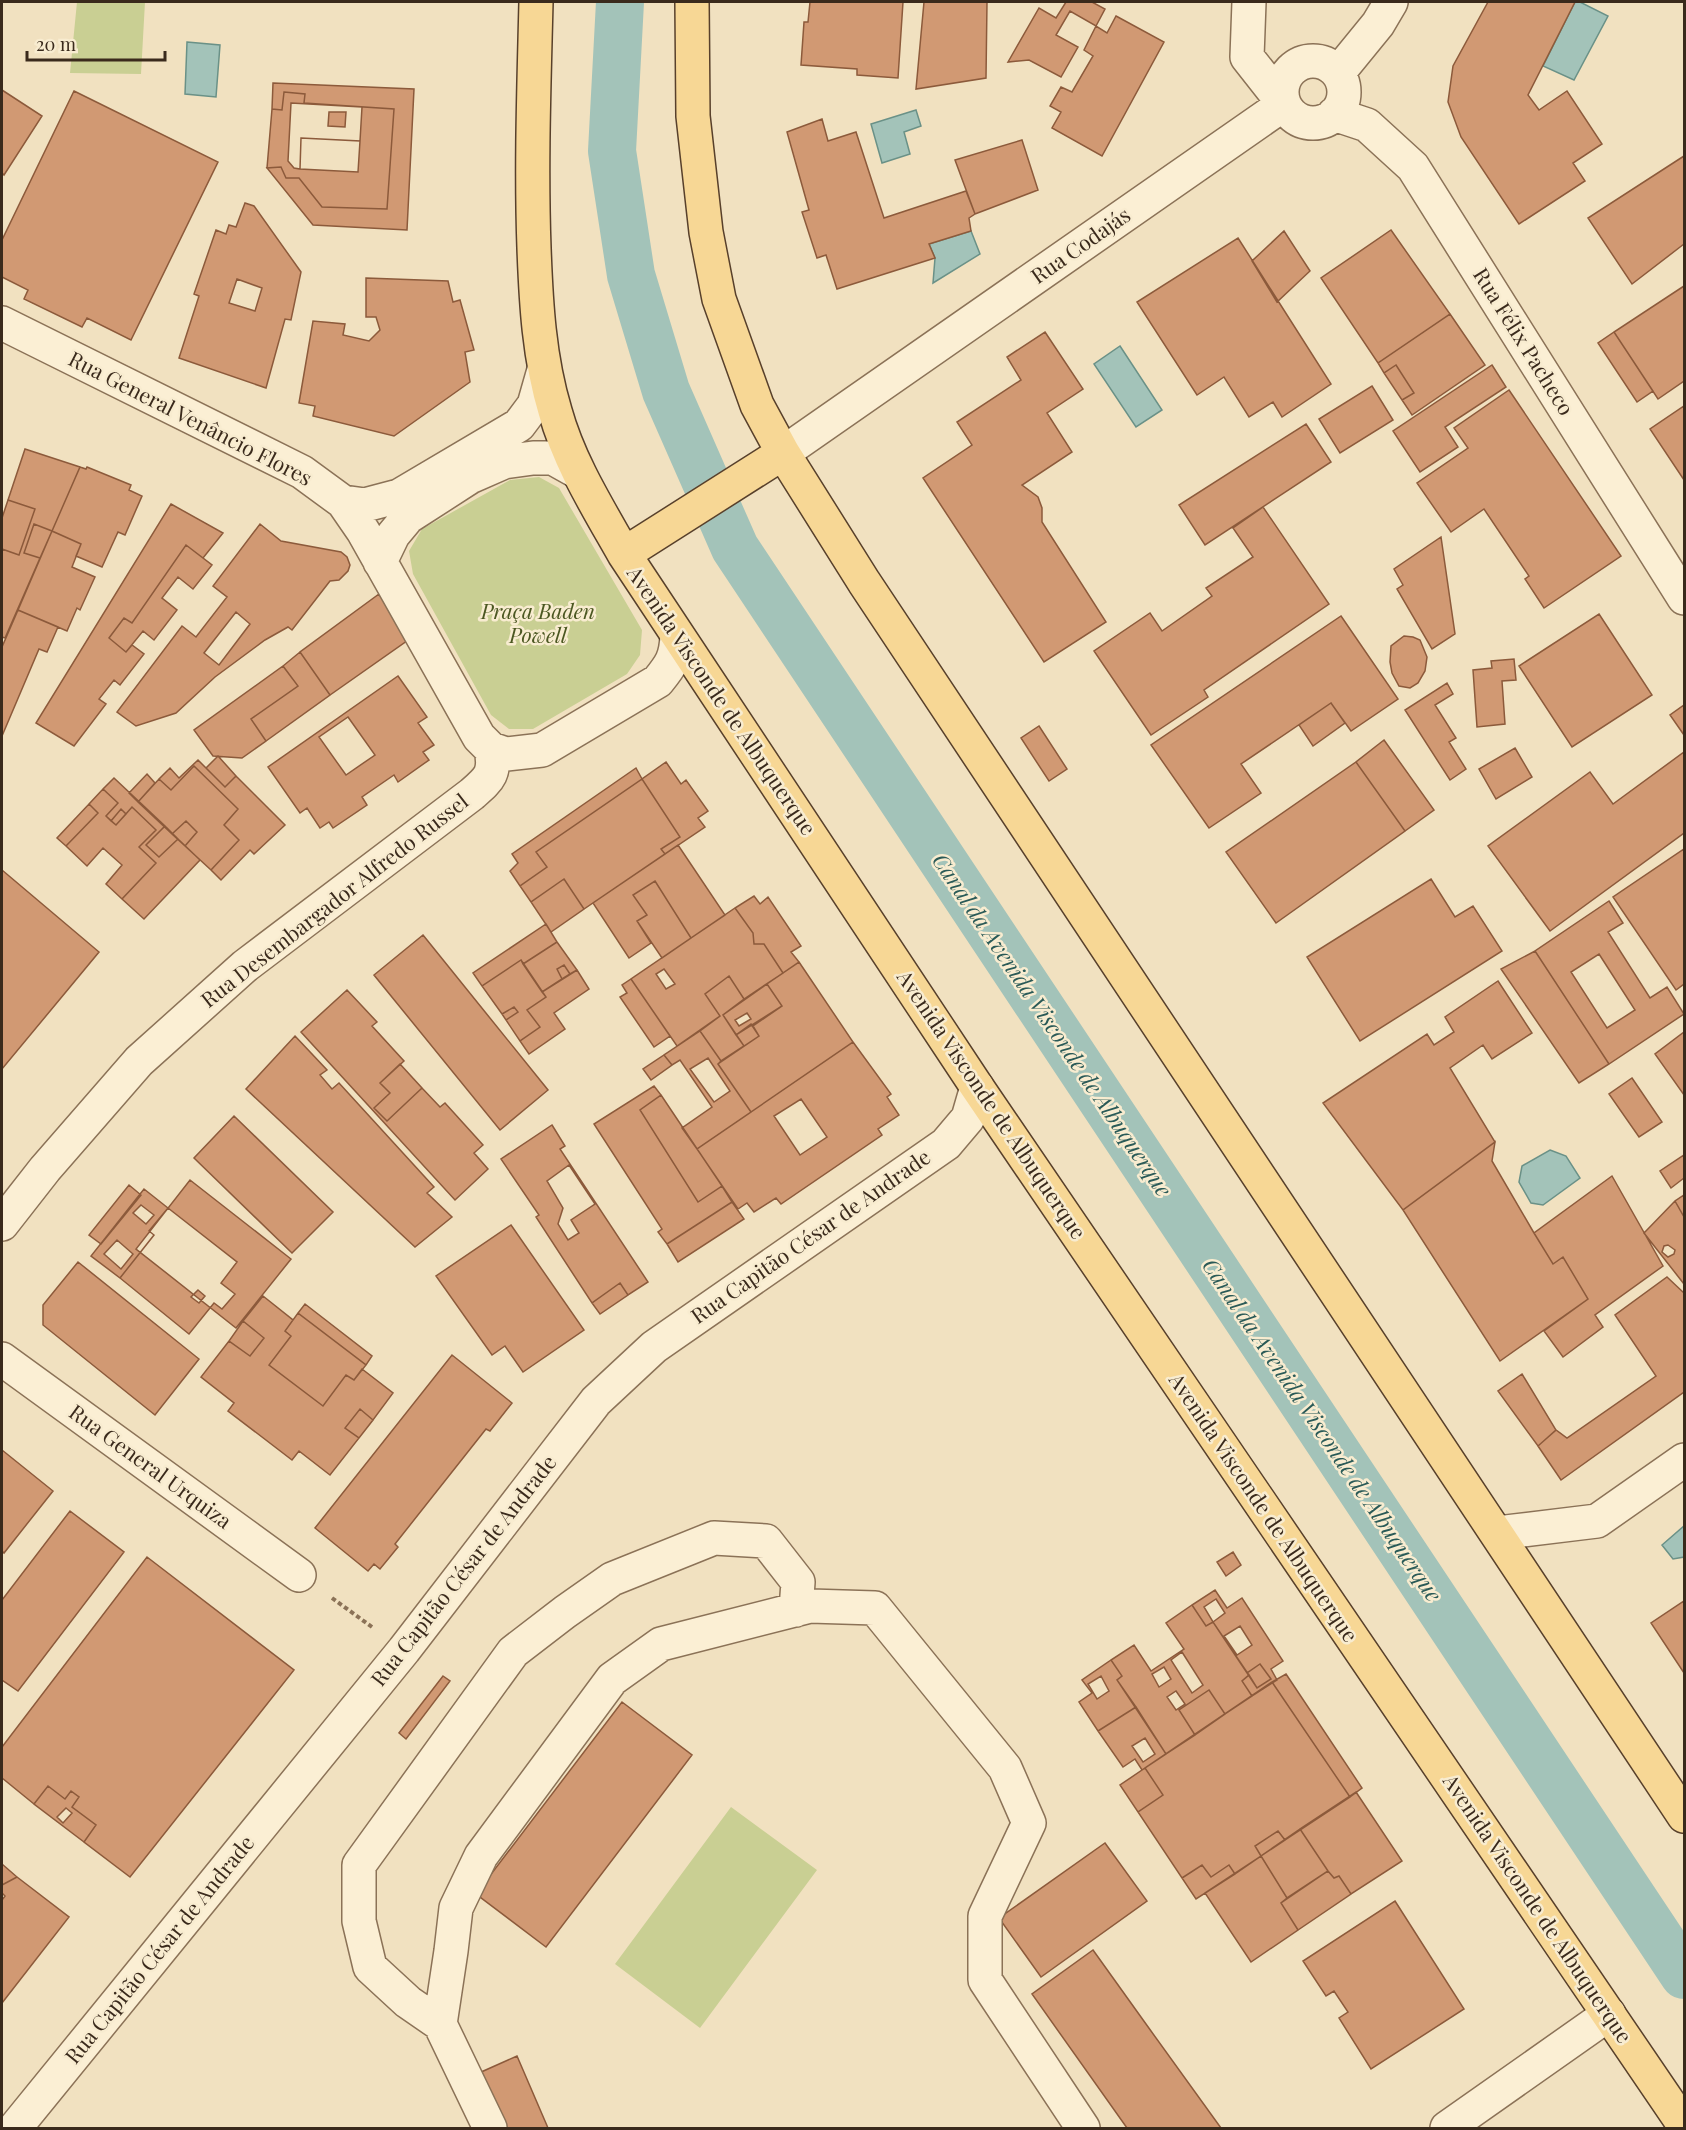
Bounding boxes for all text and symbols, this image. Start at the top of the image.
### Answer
scale bar [27,24,165,62]
text: 20 m [36,32,76,56]
street label: Rua Codajás [1025,200,1135,289]
street label: Rua Félix Pacheco [1468,262,1581,420]
street label: Rua General Venâncio Flores [65,344,317,491]
street label: Avenida Visconde de Albuquerque [621,559,823,840]
park label: Praça Baden Powell [480,596,595,648]
street label: Rua Desembargador Alfredo Russel [194,786,473,1013]
water label: Canal da Avenida Visconde de Albuquerque [927,848,1177,1202]
street label: Avenida Visconde de Albuquerque [891,965,1091,1245]
street label: Rua Capitão César de Andrade [685,1142,935,1329]
water label: Canal da Avenida Visconde de Albuquerque [1197,1253,1447,1607]
street label: Avenida Visconde de Albuquerque [1163,1368,1363,1648]
street label: Rua General Urquiza [64,1397,238,1534]
street label: Rua Capitão César de Andrade [363,1448,562,1691]
street label: Avenida Visconde de Albuquerque [1437,1767,1639,2048]
street label: Rua Capitão César de Andrade [58,1829,259,2069]

